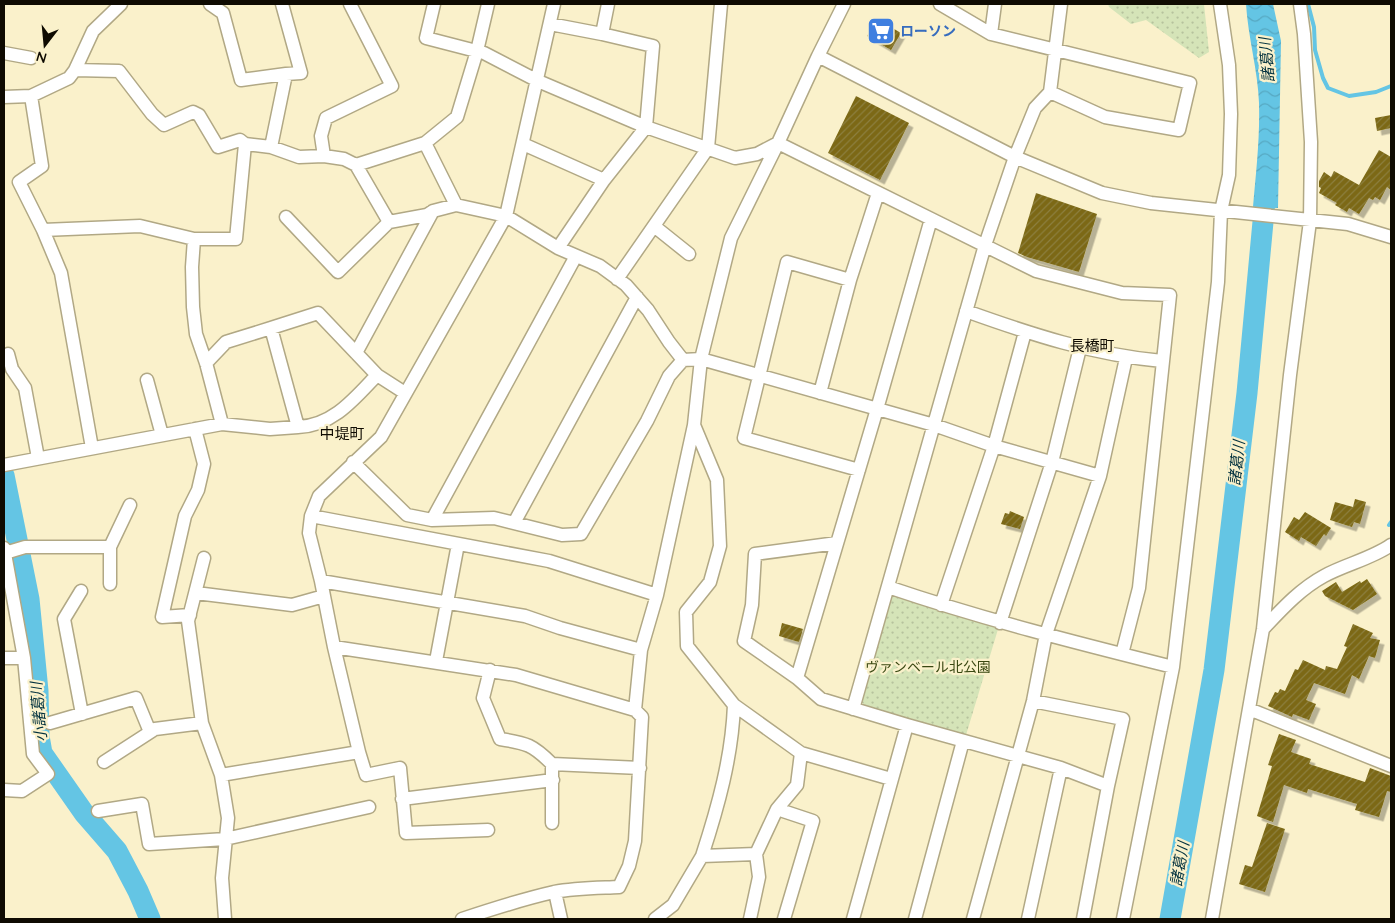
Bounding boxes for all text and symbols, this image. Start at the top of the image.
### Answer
supermarket icon: ローソン [866,16,896,46]
north arrow [20,20,70,70]
place label: ローソン [900,22,956,40]
water label: 諸葛川 [1255,35,1278,83]
text: N [34,47,49,68]
district label: 長橋町 [1069,336,1115,355]
district label: 中堤町 [319,424,365,443]
water label: 諸葛川 [1225,438,1249,486]
park label: ヴァンベール北公園 [865,658,991,676]
water label: 小諸葛川 [26,679,51,743]
water label: 諸葛川 [1166,838,1193,888]

